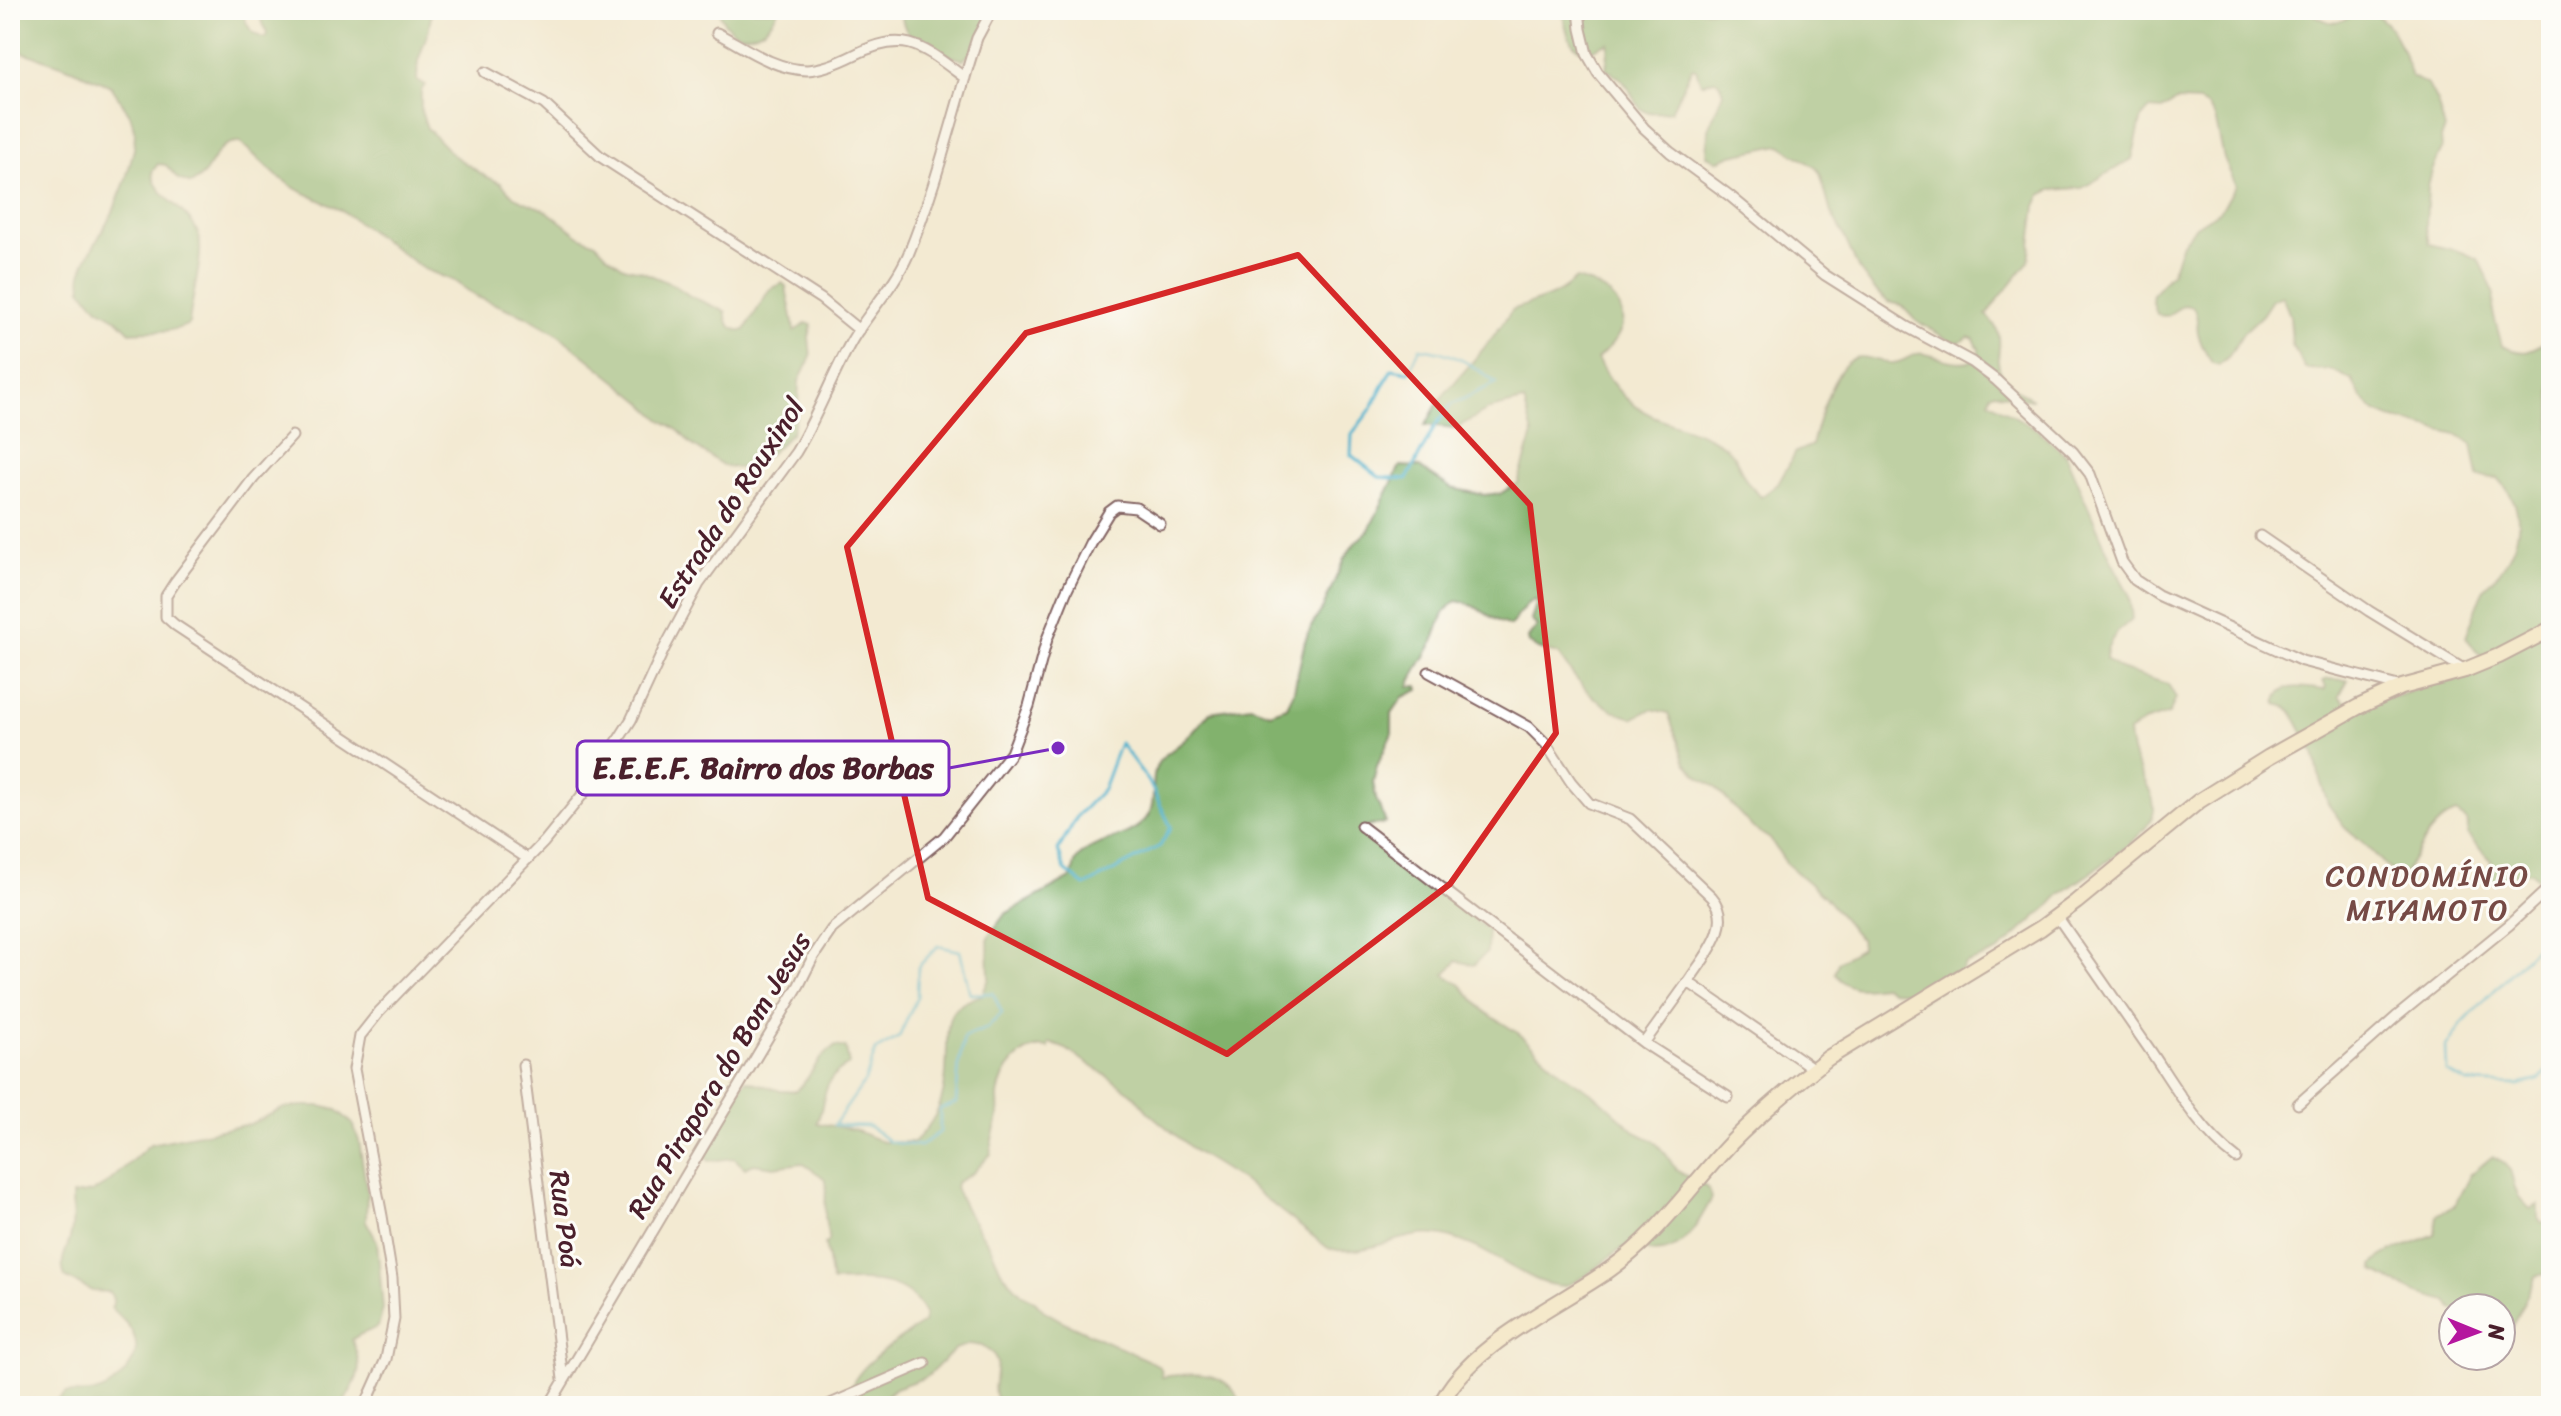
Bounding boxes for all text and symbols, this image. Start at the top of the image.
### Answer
street label: Estrada do Rouxinol [644,387,818,619]
callout: E.E.E.F. Bairro dos Borbas [577,741,949,795]
text: E.E.E.F. Bairro dos Borbas [592,741,935,795]
district label: CONDOMÍNIO MIYAMOTO [2326,849,2530,937]
street label: Rua Pirapora do Bom Jesus [614,922,824,1228]
street label: Rua Poá [535,1168,595,1270]
north arrow [2437,1292,2517,1372]
text: N [2477,1323,2516,1341]

